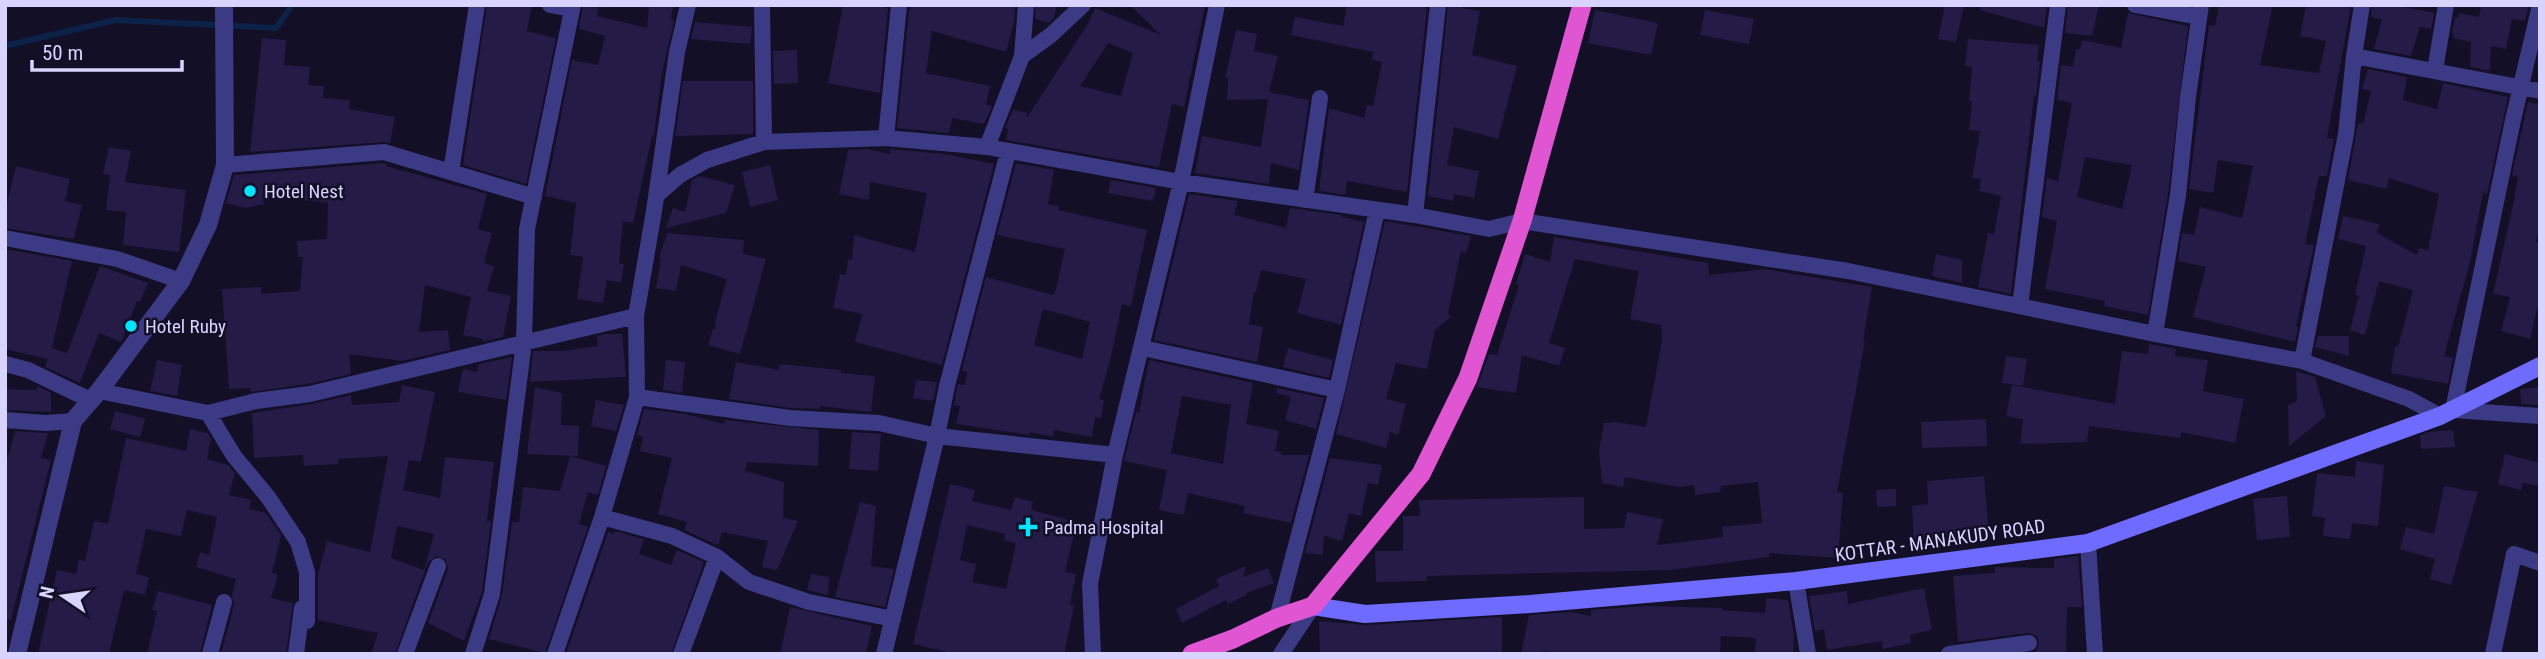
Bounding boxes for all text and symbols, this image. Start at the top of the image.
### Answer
scale bar [32,28,182,72]
text: 50 m [42,41,83,65]
place label: Hotel Nest [264,180,344,203]
marker: Hotel Nest [242,183,258,199]
place label: Hotel Ruby [145,315,226,338]
marker: Hotel Ruby [123,318,139,334]
street label: KOTTAR - MANAKUDY ROAD [1833,514,2047,567]
place label: Padma Hospital [1044,516,1164,539]
marker: Padma Hospital [1018,517,1038,537]
north arrow [28,561,98,631]
text: N [34,584,59,601]

